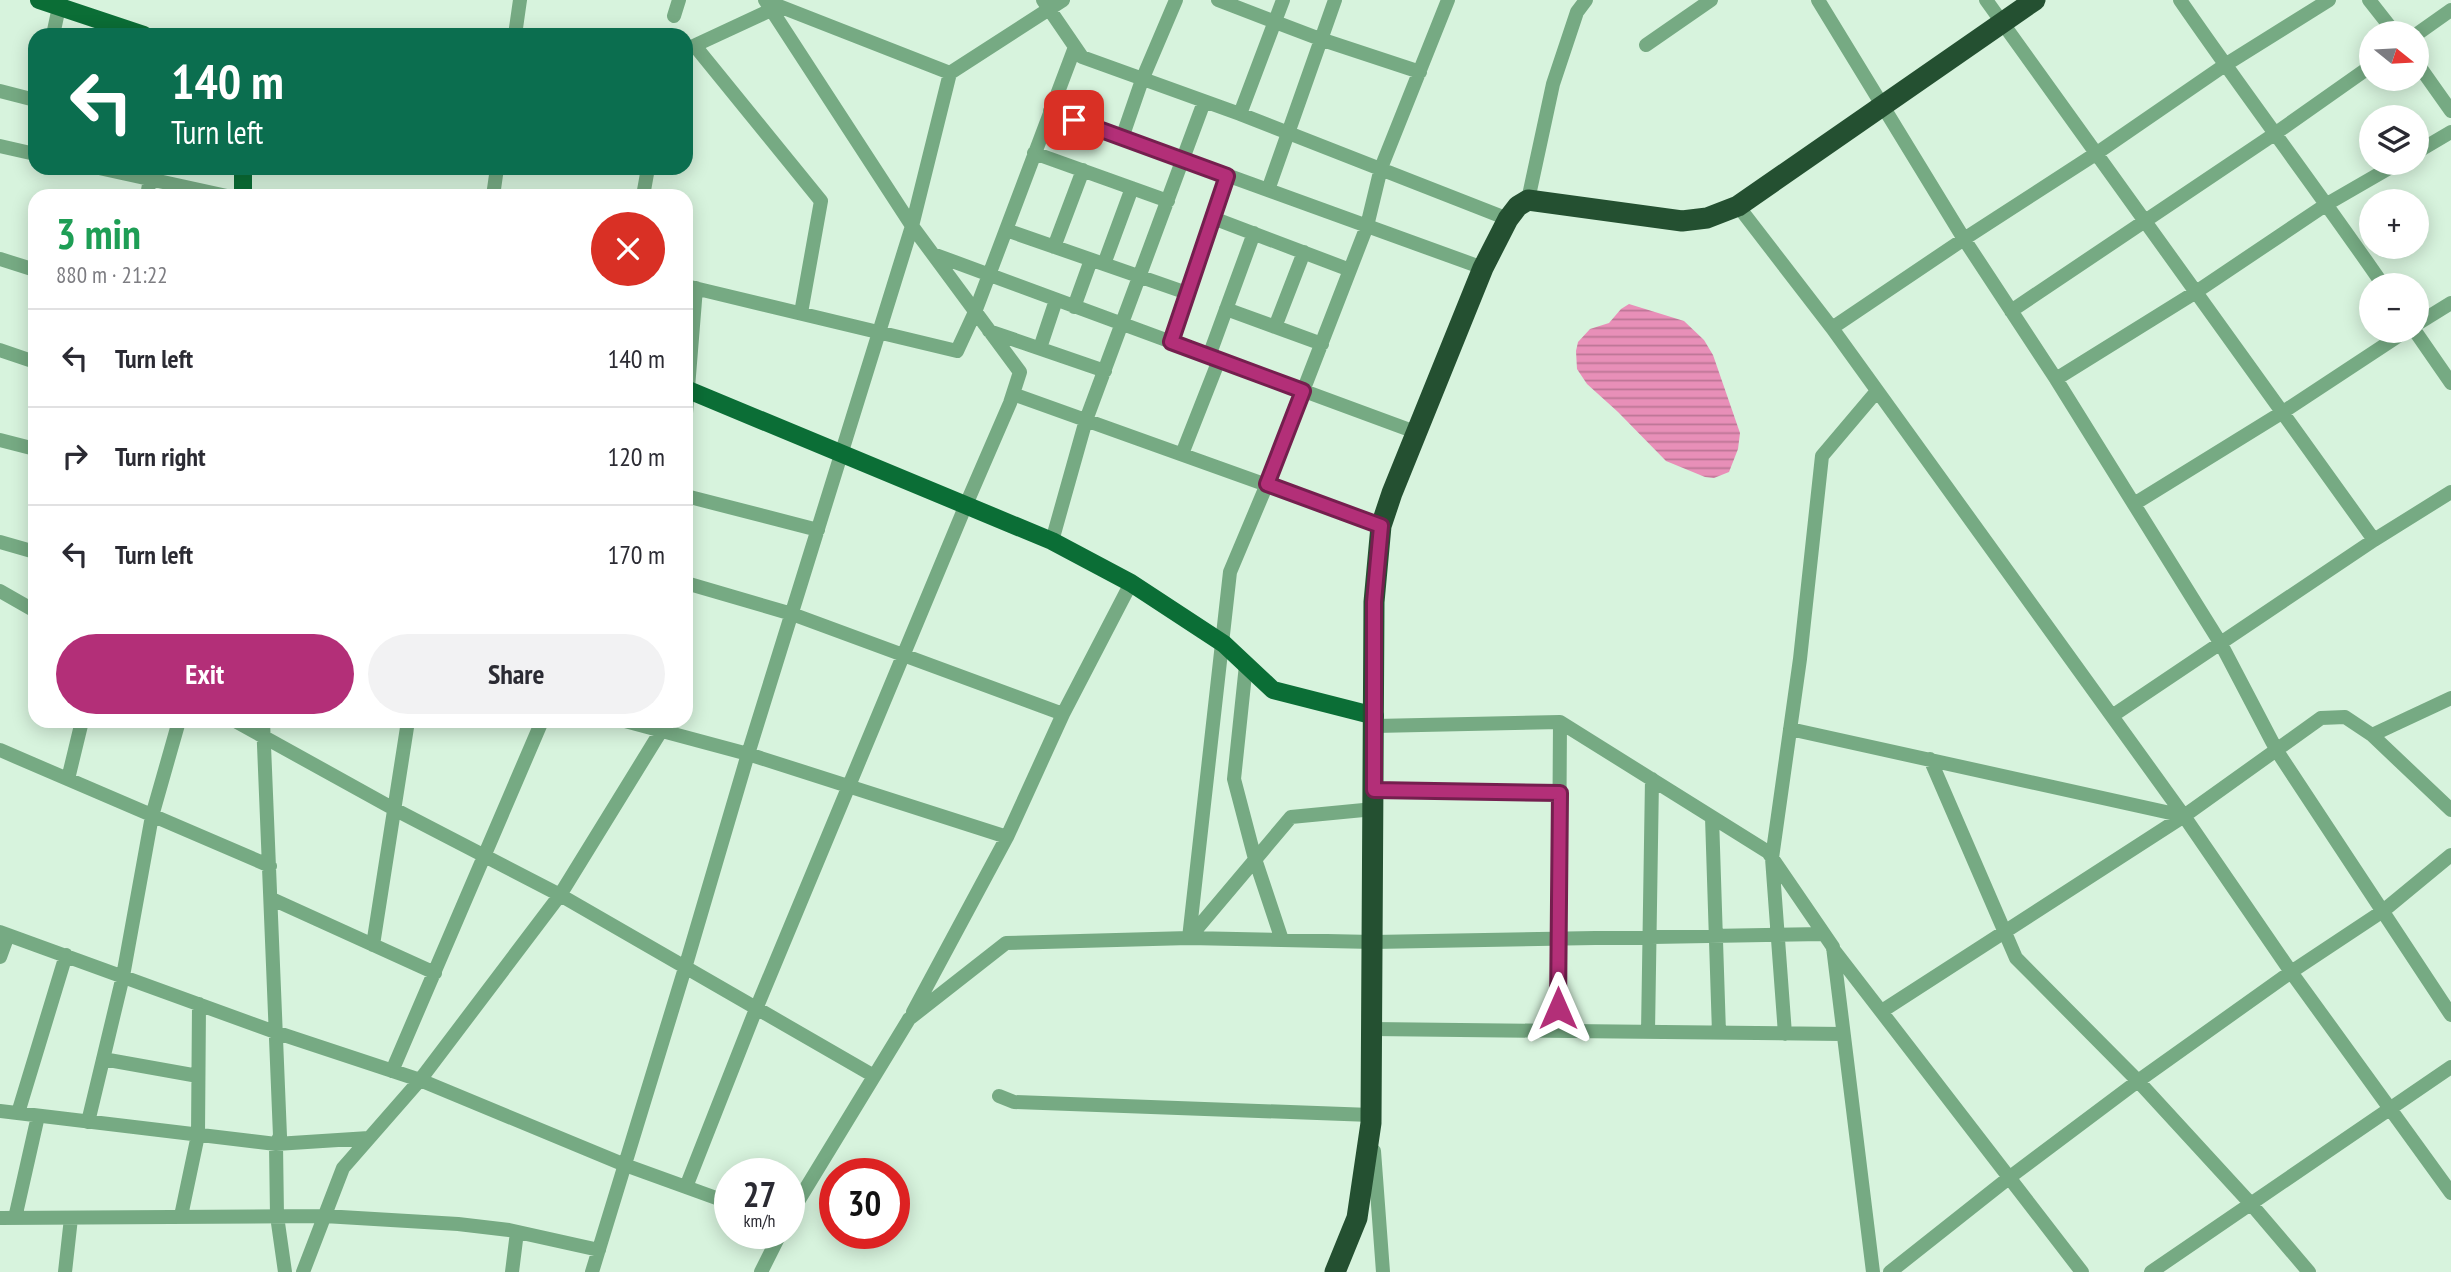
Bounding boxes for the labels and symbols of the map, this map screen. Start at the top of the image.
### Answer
north arrow [2359,21,2429,91]
pin [1044,90,1104,150]
position arrow [1521,971,1595,1045]
speed limit sign: 30 [819,1158,910,1249]

